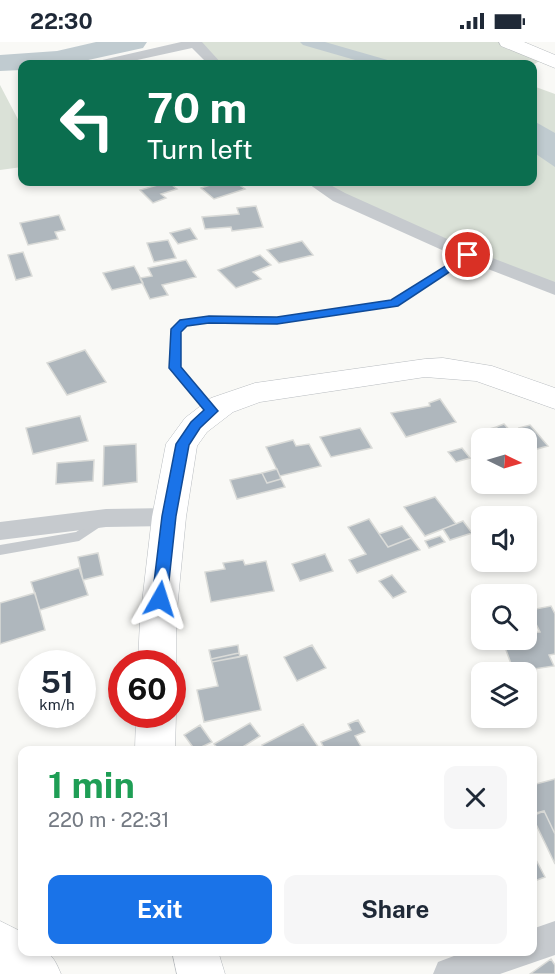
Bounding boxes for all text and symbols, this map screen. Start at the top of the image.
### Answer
text: 22:30 [30,8,93,34]
text: 70 m [147,83,247,132]
icon: left [48,84,126,162]
text: Turn left [147,133,253,165]
pin [442,229,493,280]
icon: arrive [451,238,484,271]
north arrow [471,428,537,494]
map controls [471,428,537,728]
button: sound [471,506,537,572]
position arrow [128,567,192,631]
button: search [471,584,537,650]
speed limit sign: 60 [108,650,186,728]
button: layers [471,662,537,728]
text: 51 [40,664,74,700]
text: km/h [39,696,75,713]
text: 1 min [48,764,135,806]
button: close [444,766,507,829]
text: 220 m · 22:31 [48,808,170,832]
button: Exit [48,875,272,944]
button: Share [284,875,507,944]

